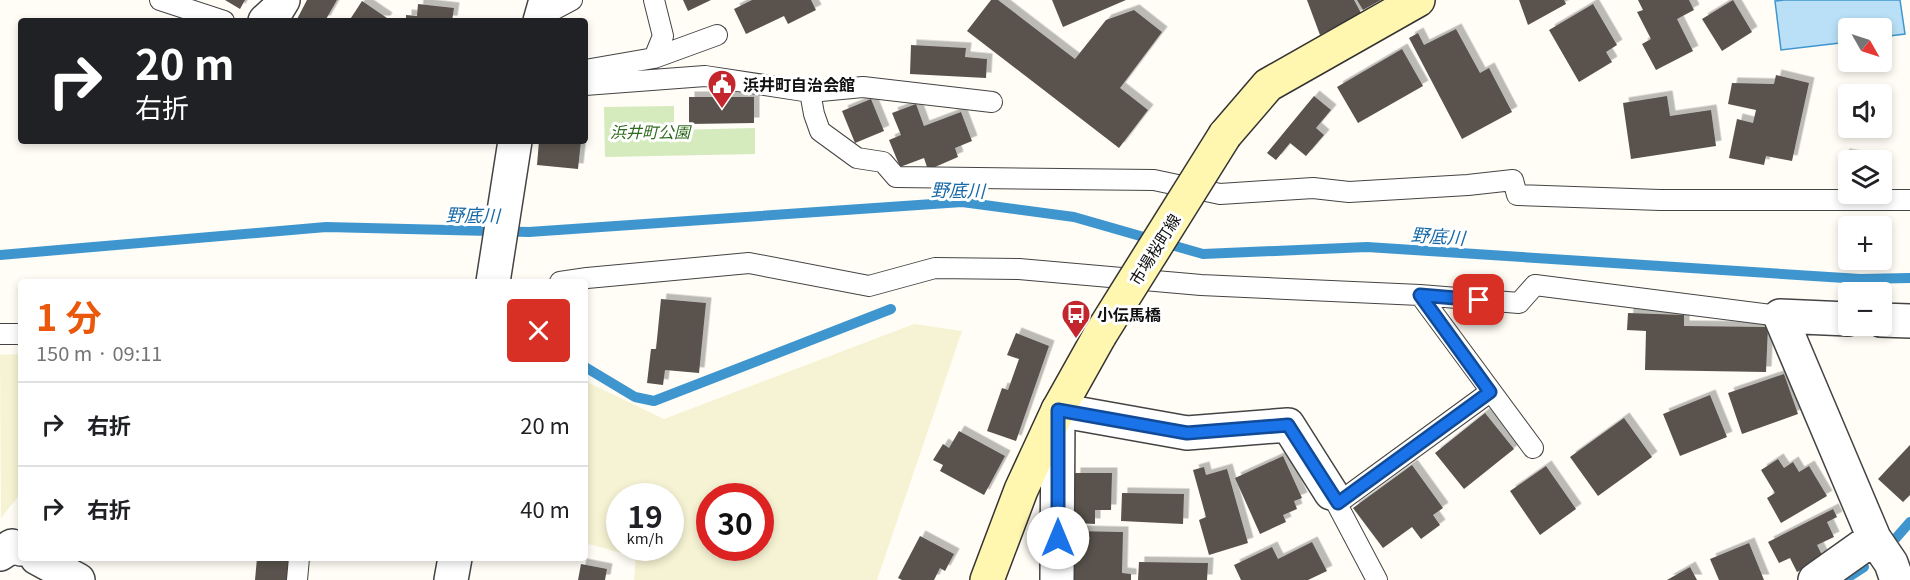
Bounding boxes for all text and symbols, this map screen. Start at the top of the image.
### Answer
north arrow [1838,18,1892,72]
map controls [1838,18,1892,336]
text: 20 m [135,31,235,92]
icon: right [36,42,114,120]
public building icon: 浜井町自治会館 [706,68,738,110]
place label: 浜井町自治会館 [743,72,855,96]
button: sound [1838,84,1892,138]
text: 右折 [135,87,189,126]
park label: 浜井町公園 [610,119,692,143]
button: layers [1838,150,1892,204]
water label: 野底川 [931,176,987,203]
water label: 野底川 [446,201,502,228]
street label: 市場桜町線 [1123,209,1185,289]
button: + [1838,216,1892,270]
water label: 野底川 [1410,220,1468,250]
pin [1453,274,1504,325]
button: − [1838,282,1892,336]
icon: arrive [1462,283,1495,316]
text: 1 分 [36,289,101,341]
bus stop icon: 小伝馬橋 [1060,298,1092,340]
button: close [507,299,570,362]
place label: 小伝馬橋 [1097,302,1161,326]
text: 150 m · 09:11 [36,338,162,367]
icon: right [36,408,69,441]
text: 右折 [87,408,131,440]
text: 20 m [520,408,570,440]
speed limit sign: 30 [696,483,774,561]
icon: right [36,492,69,525]
text: 右折 [87,492,131,524]
text: 40 m [520,492,570,524]
text: 19 [627,493,663,537]
position arrow [1026,506,1090,570]
text: km/h [626,527,664,548]

